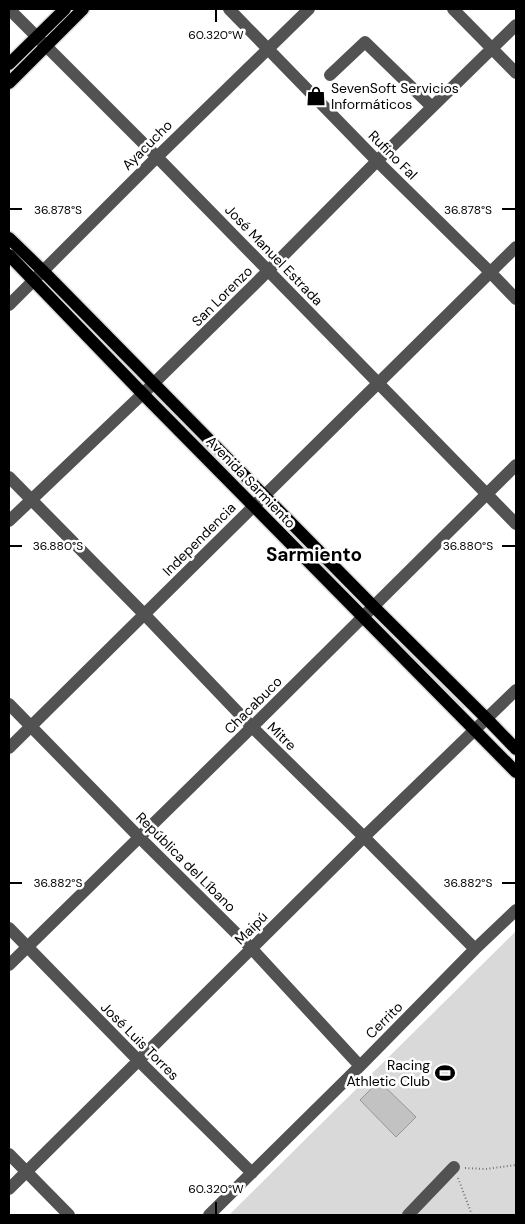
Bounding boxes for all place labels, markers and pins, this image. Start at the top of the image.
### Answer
place label: SevenSoft Servicios Informáticos [331,79,459,113]
shop icon: SevenSoft Servicios Informáticos [305,85,327,107]
place label: Racing Athletic Club [346,1056,430,1090]
sports icon: Racing Athletic Club [434,1062,456,1084]

